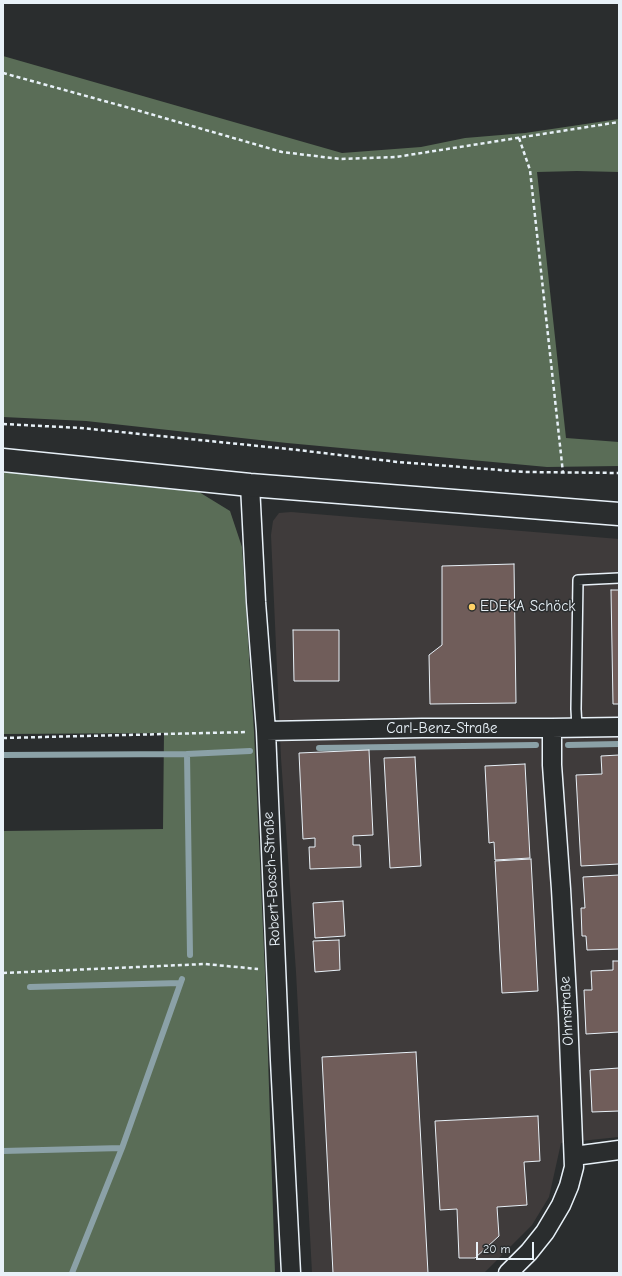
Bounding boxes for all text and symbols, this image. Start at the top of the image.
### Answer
place label: EDEKA Schöck [480,598,576,616]
marker: EDEKA Schöck [467,602,477,612]
street label: Carl-Benz-Straße [386,720,498,738]
street label: Robert-Bosch-Straße [259,811,285,947]
street label: Ohmstraße [556,976,578,1046]
scale bar [478,1234,536,1260]
text: 20 m [483,1242,511,1256]

